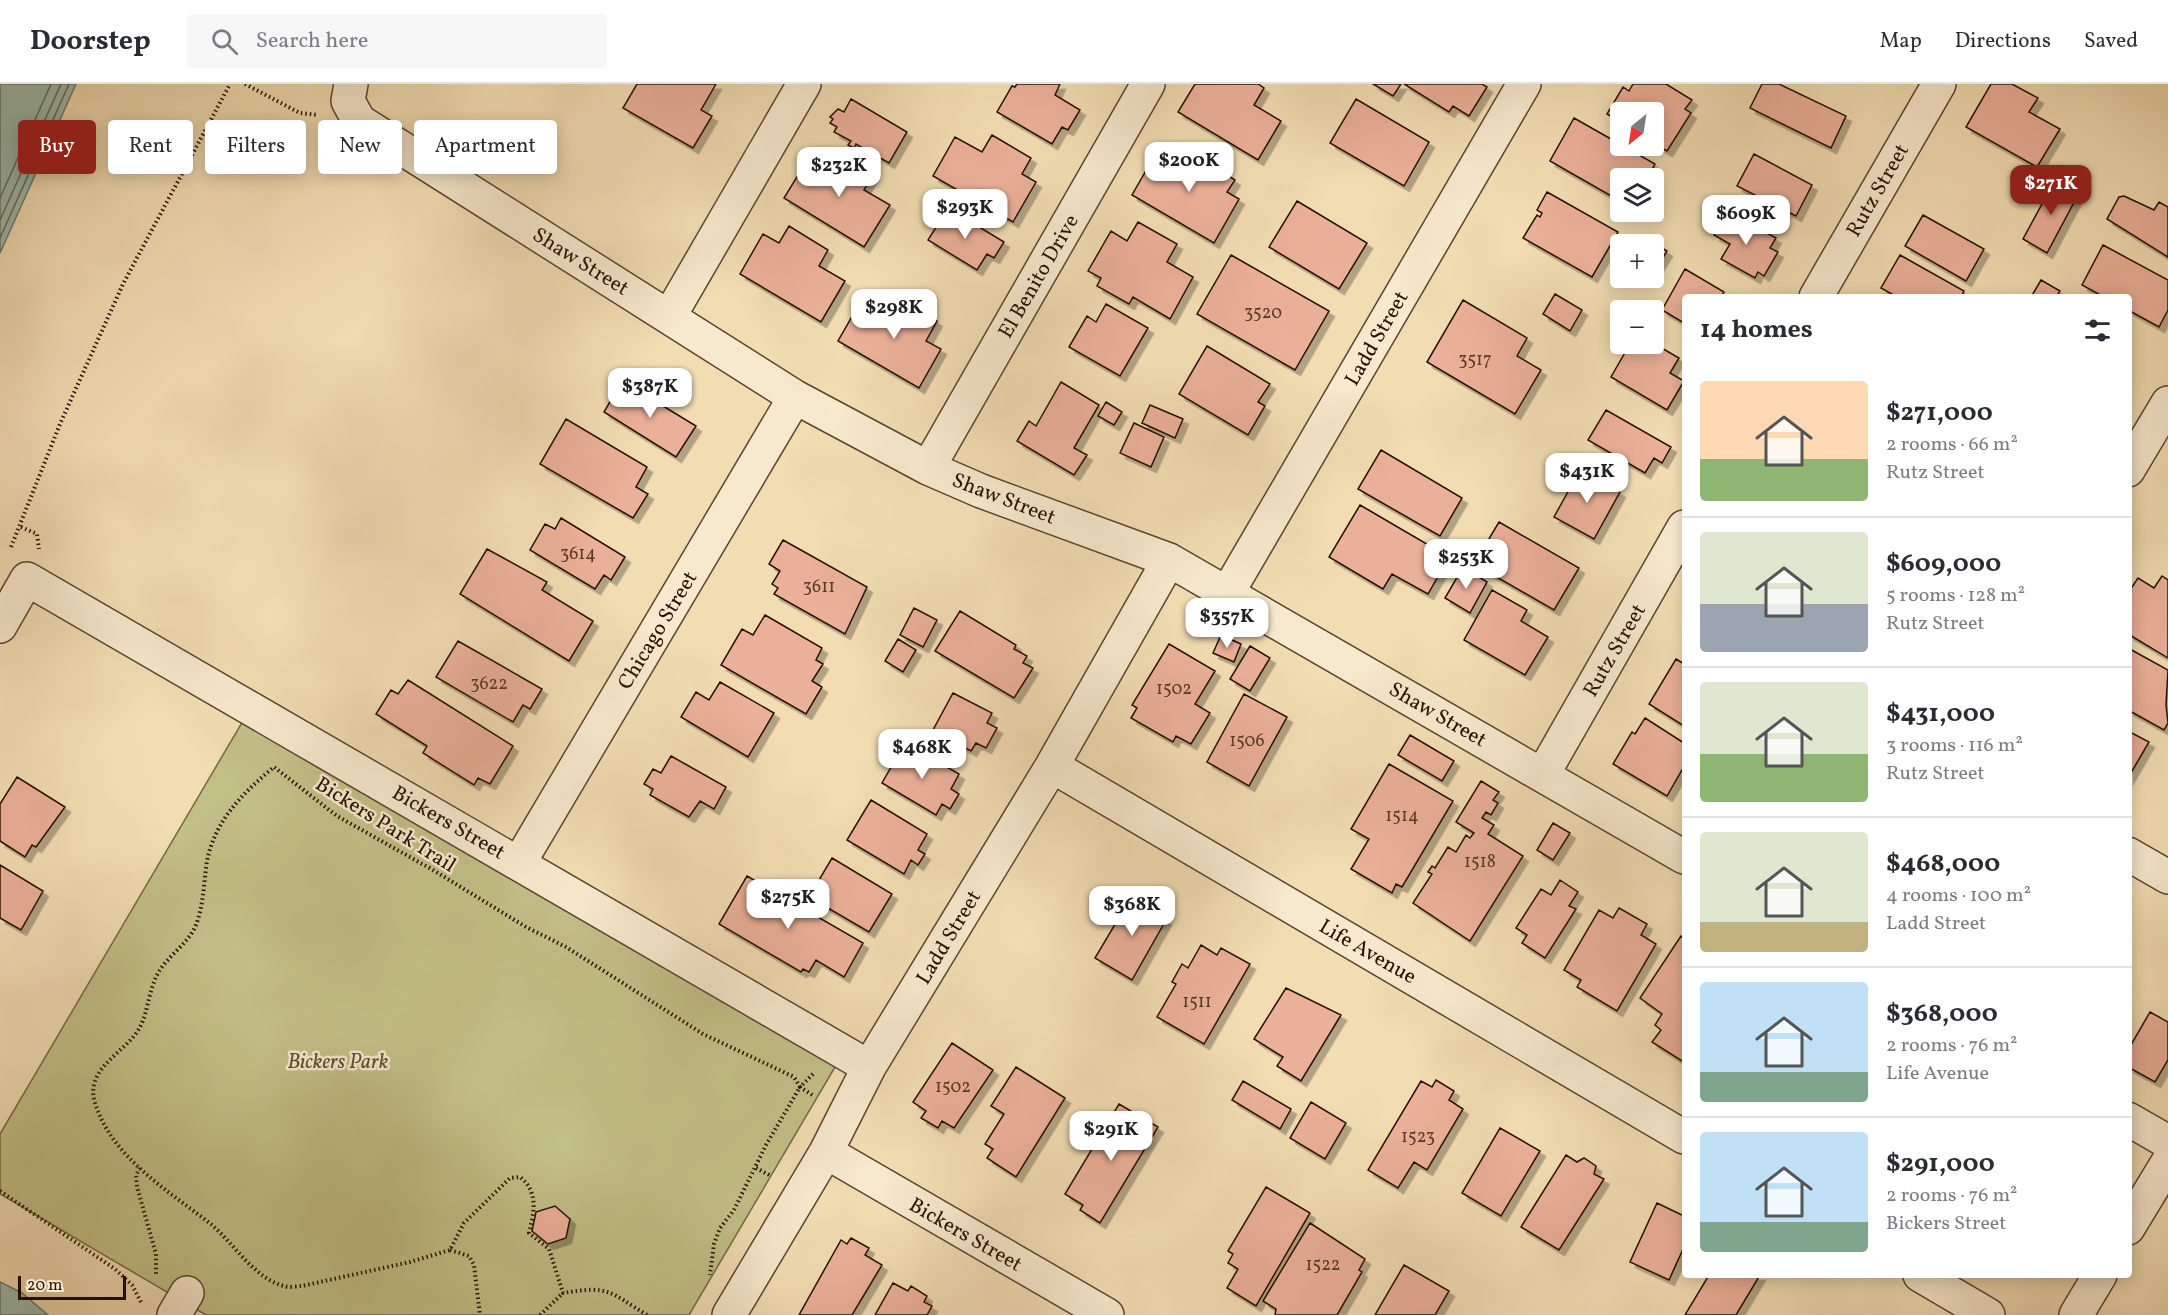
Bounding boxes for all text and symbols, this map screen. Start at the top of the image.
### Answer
search box [187,14,607,68]
text: Doorstep [30,22,151,61]
icon: search [208,25,241,58]
text: Search here [256,26,369,57]
text: Map [1880,27,1922,56]
text: Directions [1955,27,2051,56]
text: Saved [2084,27,2138,56]
north arrow [1610,102,1664,156]
map controls [1610,102,1664,354]
chip: Buy [18,120,96,174]
chip: Rent [108,120,193,174]
chip: Filters [205,120,306,174]
chip: New [318,120,402,174]
chip: Apartment [414,120,557,174]
street label: Rutz Street [1840,139,1917,243]
pin: $200K [1147,142,1231,193]
pin: $232K [797,147,881,198]
text: $200K [1159,147,1219,175]
text: $232K [811,152,867,180]
pin: $271K [2009,165,2093,216]
button: layers [1610,168,1664,222]
text: $271K [2024,170,2078,198]
pin: $293K [923,189,1007,240]
text: $293K [937,194,994,222]
pin: $609K [1704,195,1788,246]
text: $609K [1716,200,1776,228]
street label: El Benito Drive [992,209,1087,344]
street label: Shaw Street [526,221,634,303]
button: + [1610,234,1664,288]
street label: Ladd Street [1338,286,1416,392]
pin: $298K [852,289,936,340]
text: $298K [865,294,923,322]
button: − [1610,300,1664,354]
house number: 3520 [1244,301,1282,326]
text: 14 homes [1700,312,1813,348]
icon: filters [2081,314,2114,347]
house number: 3517 [1458,348,1492,373]
pin: $387K [608,368,692,419]
text: $387K [622,373,678,401]
text: $271,000 [1886,395,1993,431]
icon: home [1748,405,1820,477]
text: 2 rooms · 66 m² [1886,431,2018,459]
pin: $431K [1545,453,1629,504]
text: $431K [1559,458,1615,486]
text: Rutz Street [1886,459,1984,487]
street label: Shaw Street [947,466,1059,532]
pin: $253K [1424,539,1508,590]
house number: 3614 [560,542,596,567]
text: $253K [1438,544,1494,572]
text: $609,000 [1886,546,2001,582]
icon: home [1748,556,1820,628]
street label: Chicago Street [611,566,705,695]
house number: 3611 [803,575,835,600]
text: 5 rooms · 128 m² [1886,582,2025,610]
pin: $357K [1185,598,1269,649]
street label: Rutz Street [1577,599,1654,703]
text: $357K [1199,603,1255,631]
text: Rutz Street [1886,610,1984,638]
house number: 3622 [470,672,508,697]
street label: Shaw Street [1383,676,1492,755]
house number: 1502 [1156,677,1192,702]
text: $431,000 [1886,696,1995,732]
icon: home [1748,706,1820,778]
pin: $468K [880,729,964,780]
house number: 1506 [1229,729,1265,754]
text: 3 rooms · 116 m² [1886,732,2023,760]
text: $468K [892,734,952,762]
text: Rutz Street [1886,760,1984,788]
street label: Bickers Park Trail [309,770,461,880]
street label: Bickers Street [386,779,510,867]
house number: 1514 [1385,804,1419,829]
text: $468,000 [1886,846,2000,882]
house number: 1518 [1464,850,1496,875]
icon: home [1748,856,1820,928]
pin: $275K [746,879,830,930]
text: 4 rooms · 100 m² [1886,882,2031,910]
text: $275K [761,884,815,912]
street label: Ladd Street [910,885,989,990]
pin: $368K [1090,886,1174,937]
text: $368K [1103,891,1161,919]
text: Ladd Street [1886,910,1986,938]
street label: Life Avenue [1313,913,1421,992]
house number: 1511 [1182,990,1212,1015]
text: $368,000 [1886,996,1998,1032]
icon: home [1748,1006,1820,1078]
text: 2 rooms · 76 m² [1886,1032,2018,1060]
park label: Bickers Park [287,1048,389,1077]
text: Life Avenue [1886,1060,1989,1088]
house number: 1502 [935,1075,971,1100]
pin: $291K [1069,1111,1153,1162]
text: $291K [1083,1116,1139,1144]
house number: 1523 [1401,1125,1435,1150]
text: $291,000 [1886,1146,1995,1182]
icon: home [1748,1156,1820,1228]
text: 2 rooms · 76 m² [1886,1182,2018,1210]
street label: Bickers Street [903,1191,1027,1279]
text: Bickers Street [1886,1210,2006,1238]
house number: 1522 [1306,1253,1340,1278]
scale bar [18,1273,126,1300]
text: 20 m [27,1275,62,1297]

